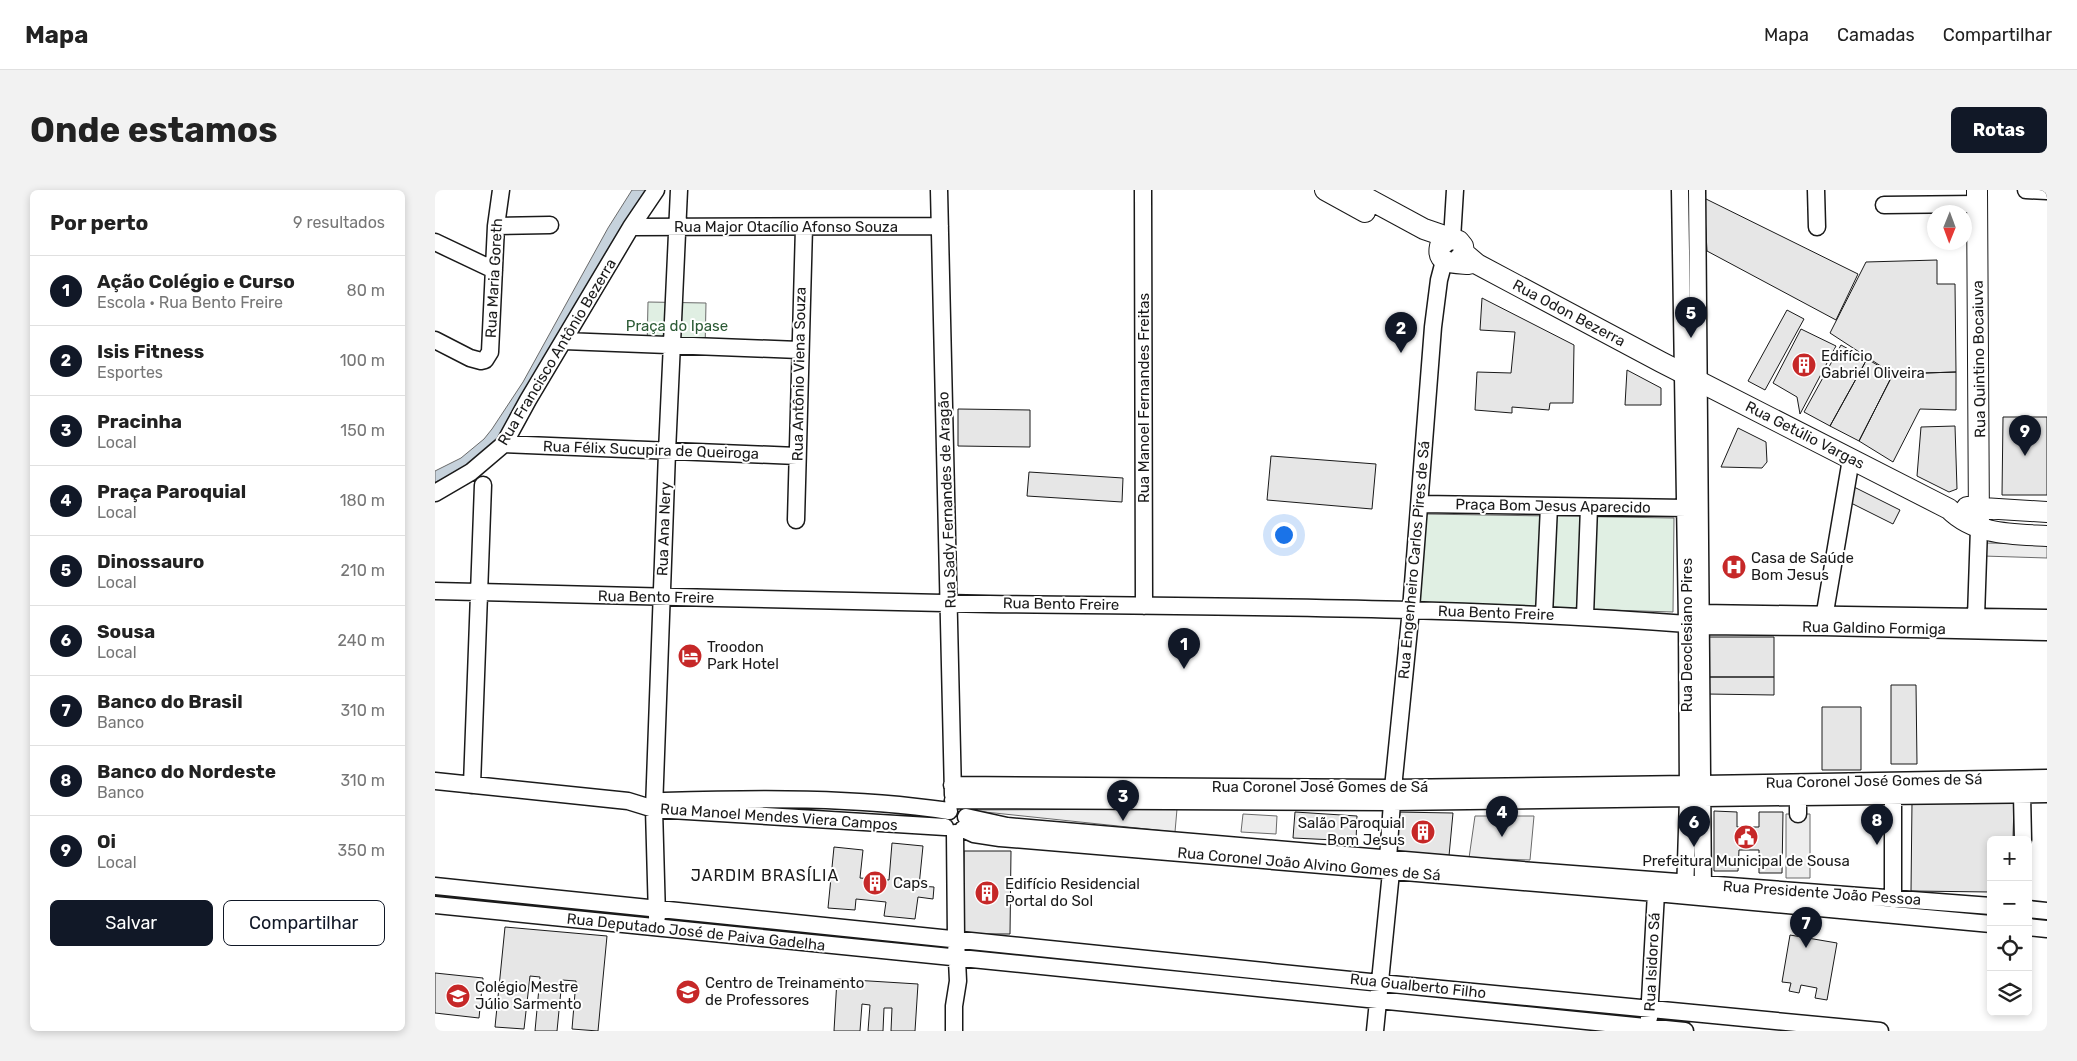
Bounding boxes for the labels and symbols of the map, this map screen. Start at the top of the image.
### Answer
north arrow [1927,205,1972,250]
street label: Rua Maria Goreth [482,218,506,338]
street label: Rua Major Otacílio Afonso Souza [674,218,898,236]
street label: Rua Francisco Antônio Bezerra [494,255,620,449]
street label: Rua Odon Bezerra [1510,276,1628,350]
street label: Rua Quintino Bocaiuva [1969,280,1989,438]
street label: Rua Antônio Viena Souza [788,287,810,461]
street label: Rua Manoel Fernandes Freitas [1135,293,1153,503]
pin: 5 [1675,297,1707,338]
pin: 2 [1385,312,1417,353]
park label: Praça do Ipase [626,317,728,335]
place label: Edifício Gabriel Oliveira [1821,347,1925,382]
building icon: Edifício Gabriel Oliveira [1791,352,1817,378]
street label: Rua Sady Fernandes de Aragão [934,391,960,609]
street label: Rua Getúlio Vargas [1742,397,1868,473]
pin: 9 [2009,415,2041,456]
street label: Rua Félix Sucupira de Queiroga [543,437,759,463]
street label: Rua Engenheiro Carlos Pires de Sá [1395,440,1433,680]
street label: Rua Ana Nery [653,482,675,576]
street label: Praça Bom Jesus Aparecido [1455,495,1651,517]
your location [1271,522,1297,548]
place label: Casa de Saúde Bom Jesus [1751,549,1854,584]
hospital icon: Casa de Saúde Bom Jesus [1721,554,1747,580]
street label: Rua Deoclesiano Pires [1678,558,1696,712]
street label: Rua Bento Freire [598,587,714,607]
street label: Rua Bento Freire [1003,594,1119,614]
street label: Rua Bento Freire [1437,602,1555,624]
street label: Rua Galdino Formiga [1802,618,1946,638]
pin: 1 [1168,628,1200,669]
place label: Troodon Park Hotel [707,638,779,673]
hotel icon: Troodon Park Hotel [677,643,703,669]
street label: Rua Coronel José Gomes de Sá [1765,770,1983,792]
street label: Rua Coronel José Gomes de Sá [1212,778,1428,796]
pin: 3 [1107,780,1139,821]
pin: 4 [1486,796,1518,837]
street label: Rua Manoel Mendes Viera Campos [660,800,899,834]
pin: 8 [1861,804,1893,845]
pin: 6 [1678,806,1710,847]
place label: Salão Paroquial Bom Jesus [1298,814,1405,849]
building icon: Salão Paroquial Bom Jesus [1410,819,1436,845]
public building icon: Prefeitura Municipal de Sousa [1733,824,1759,850]
street label: Rua Coronel João Alvino Gomes de Sá [1177,844,1441,884]
place label: Prefeitura Municipal de Sousa [1642,852,1850,870]
district label: JARDIM BRASÍLIA [691,866,839,885]
building icon: Caps [862,870,888,896]
place label: Caps [893,874,928,892]
place label: Edifício Residencial Portal do Sol [1005,875,1140,910]
street label: Rua Presidente João Pessoa [1722,877,1922,909]
building icon: Edifício Residencial Portal do Sol [974,880,1000,906]
pin: 7 [1790,907,1822,948]
street label: Rua Deputado José de Paiva Gadelha [566,909,826,955]
street label: Rua Isidoro Sá [1640,912,1664,1012]
street label: Rua Gualberto Filho [1349,970,1487,1002]
place label: Centro de Treinamento de Professores [705,974,864,1009]
place label: Colégio Mestre Júlio Sarmento [475,978,582,1013]
school or university icon: Centro de Treinamento de Professores [675,979,701,1005]
school or university icon: Colégio Mestre Júlio Sarmento [445,983,471,1009]

